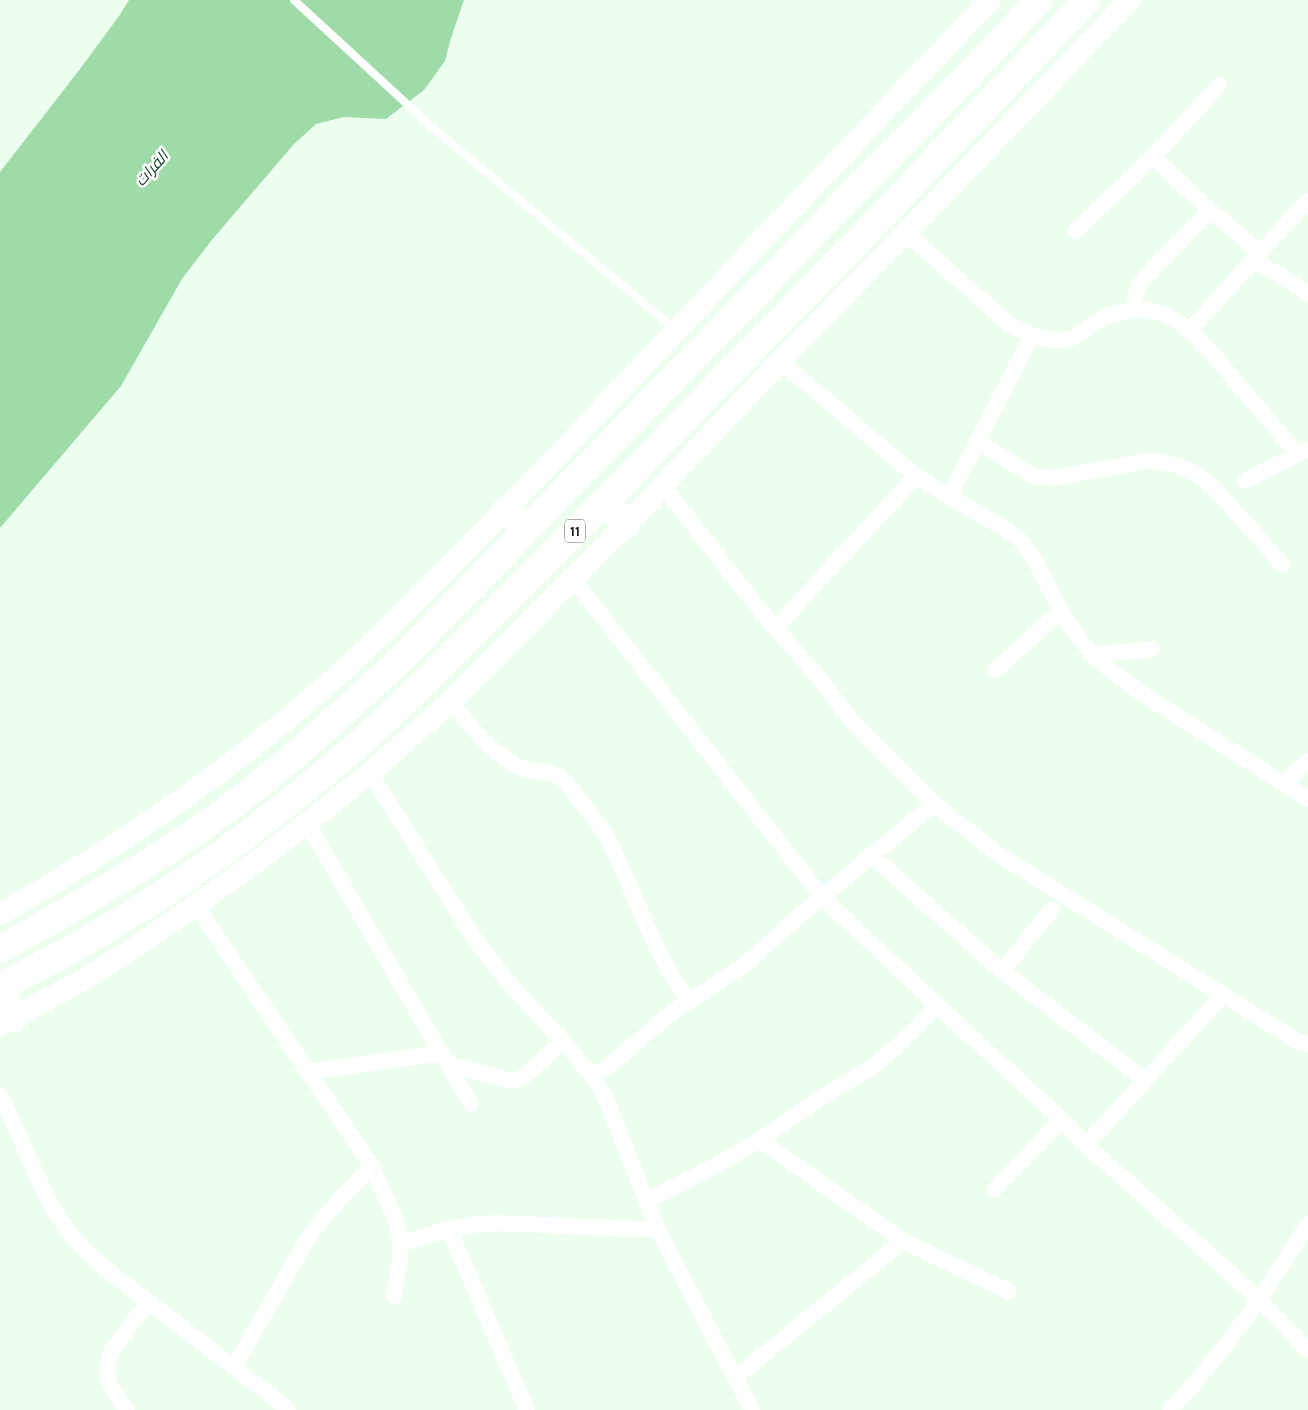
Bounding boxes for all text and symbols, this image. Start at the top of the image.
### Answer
water label: الفرات [131,146,173,190]
road number: 11 [565,520,585,542]

